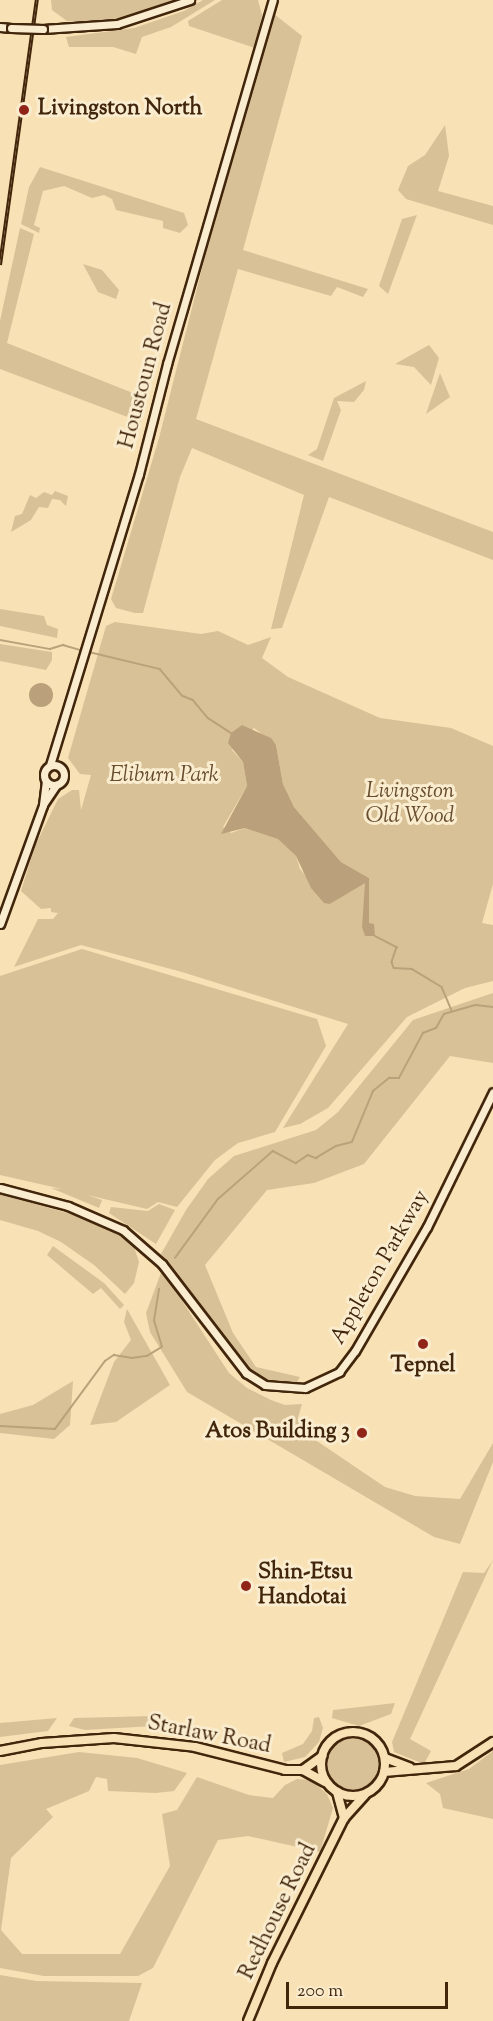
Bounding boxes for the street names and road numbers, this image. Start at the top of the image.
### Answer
street label: Houstoun Road [115,300,179,452]
street label: Appleton Parkway [326,1186,436,1350]
street label: Starlaw Road [145,1711,273,1761]
street label: Redhouse Road [235,1840,323,1984]

